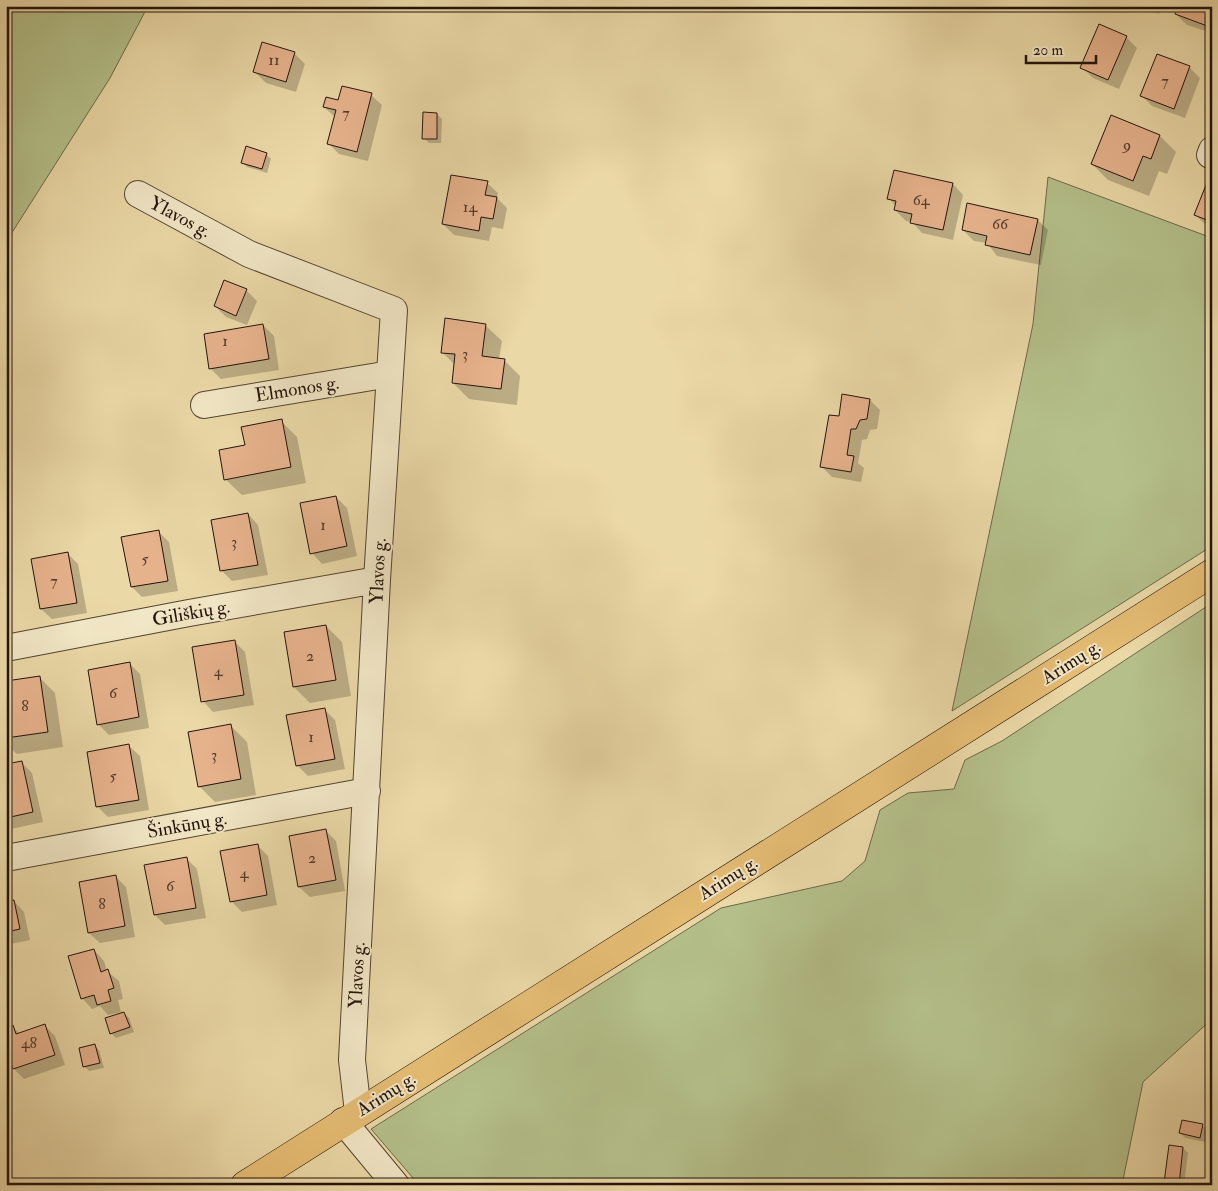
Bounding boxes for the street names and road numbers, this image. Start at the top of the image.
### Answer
street label: Ylavos g. [145,191,215,243]
street label: Elmonos g. [253,371,341,407]
street label: Ylavos g. [364,537,392,605]
street label: Giliškių g. [150,594,232,632]
street label: Arimų g. [1036,634,1105,690]
street label: Šinkūnų g. [145,804,229,844]
street label: Arimų g. [693,850,762,906]
street label: Ylavos g. [343,941,371,1009]
street label: Arimų g. [351,1066,420,1122]

